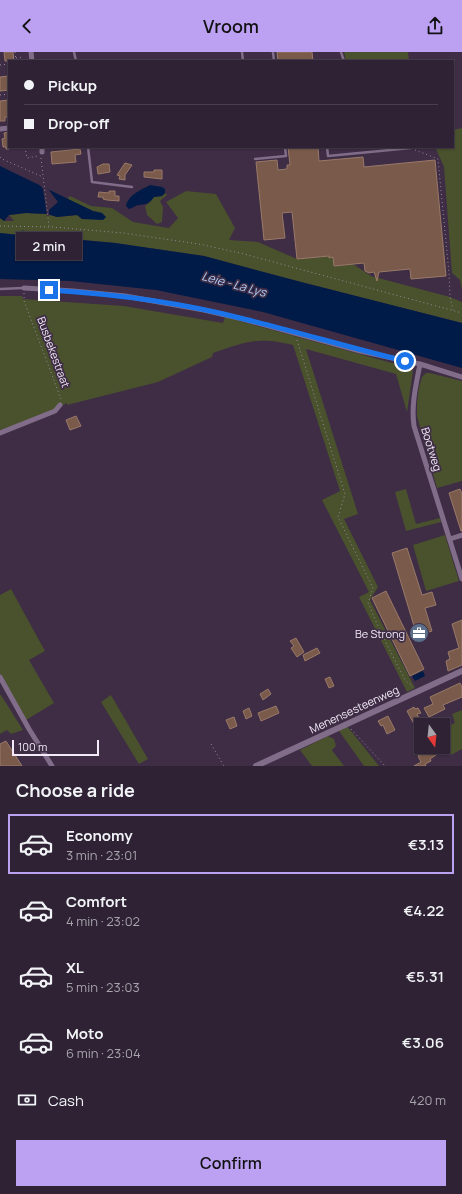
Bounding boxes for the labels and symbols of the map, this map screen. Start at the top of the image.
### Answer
callout: 2 min [16,232,82,260]
water label: Leie - La Lys [200,267,270,301]
route end [40,281,58,299]
street label: Busbekestraat [34,315,74,389]
route start [396,352,414,370]
street label: Bootweg [418,425,446,473]
office icon: Be Strong [408,622,430,644]
place label: Be Strong [355,626,405,641]
street label: Menensesteenweg [307,682,401,736]
north arrow [414,718,450,754]
scale bar [12,738,99,757]

